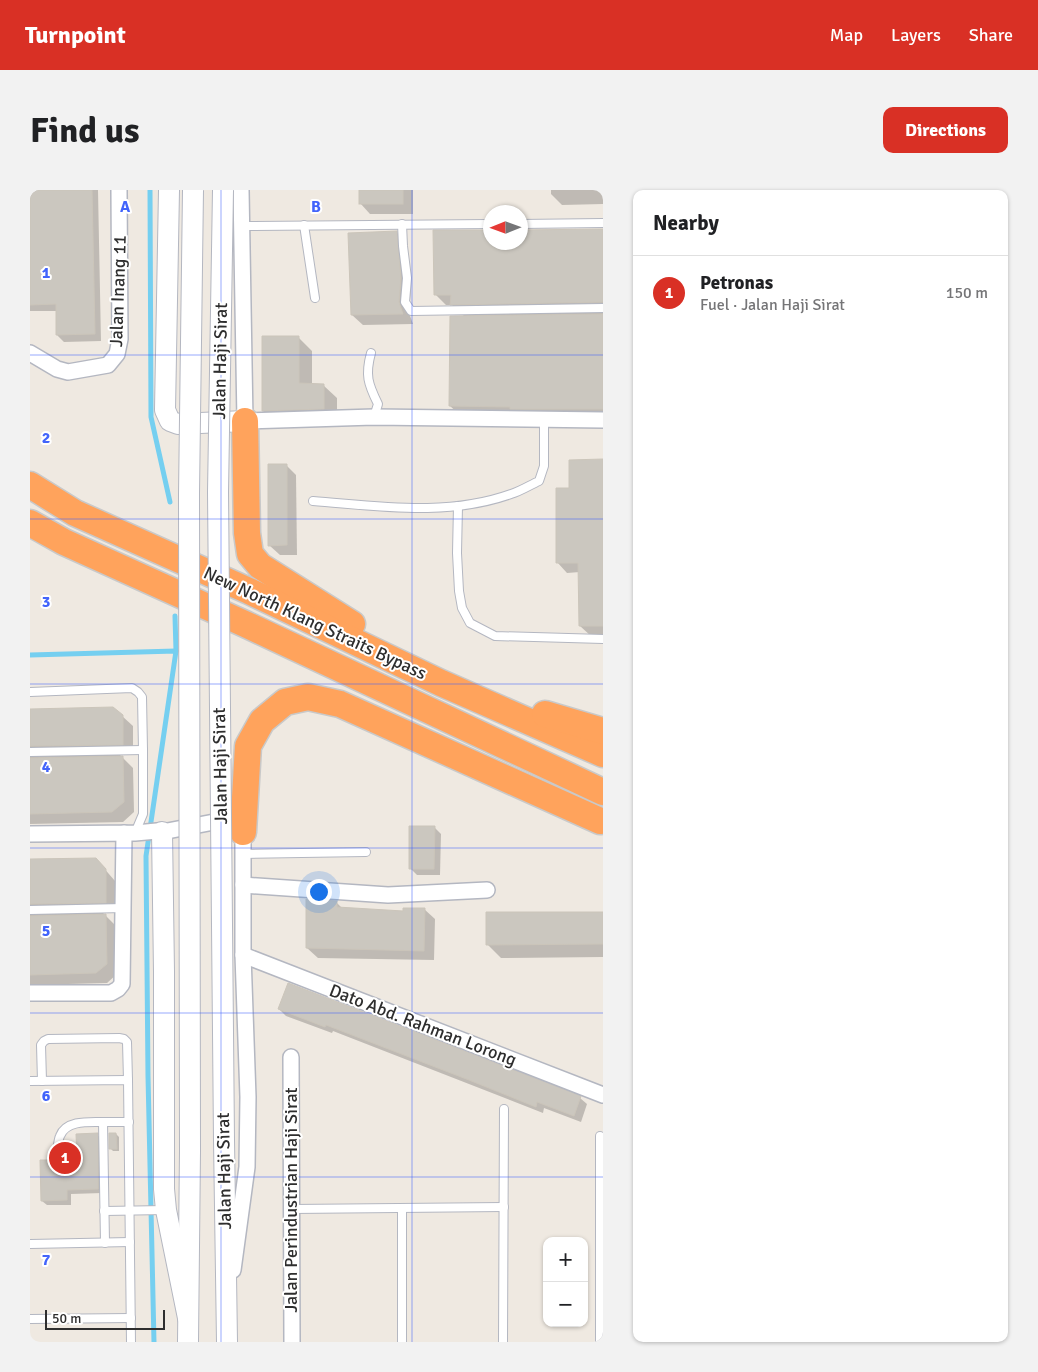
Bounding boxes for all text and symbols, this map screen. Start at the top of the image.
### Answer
text: Turnpoint [25,20,126,50]
text: Map [830,24,863,46]
text: Layers [891,24,941,46]
text: Share [969,24,1013,46]
button: Directions [883,107,1008,153]
text: Find us [30,109,140,152]
text: A [120,197,131,217]
text: B [311,197,321,217]
north arrow [483,205,528,250]
text: Nearby [653,210,719,236]
street label: Jalan Inang 11 [105,235,131,347]
text: 1 [42,263,51,283]
text: Petronas [700,271,773,295]
text: 1 [665,283,673,303]
text: 150 m [946,283,988,303]
text: Fuel · Jalan Haji Sirat [700,295,845,315]
street label: Jalan Haji Sirat [208,302,232,420]
text: 2 [42,428,50,448]
street label: New North Klang Straits Bypass [200,562,430,684]
text: 3 [42,592,50,612]
street label: Jalan Haji Sirat [208,707,232,825]
text: 4 [42,757,51,777]
your location [306,879,332,905]
text: 5 [42,921,50,941]
street label: Dato Abd. Rahman Lorong [326,979,520,1071]
text: 6 [42,1086,51,1106]
street label: Jalan Perindustrian Haji Sirat [280,1087,302,1313]
street label: Jalan Haji Sirat [212,1112,236,1230]
pin: 1 [49,1139,81,1177]
map controls [543,1237,588,1327]
button: + [543,1237,588,1282]
text: 7 [42,1250,51,1270]
button: − [543,1282,588,1327]
scale bar [45,1307,165,1330]
text: 50 m [52,1310,81,1327]

